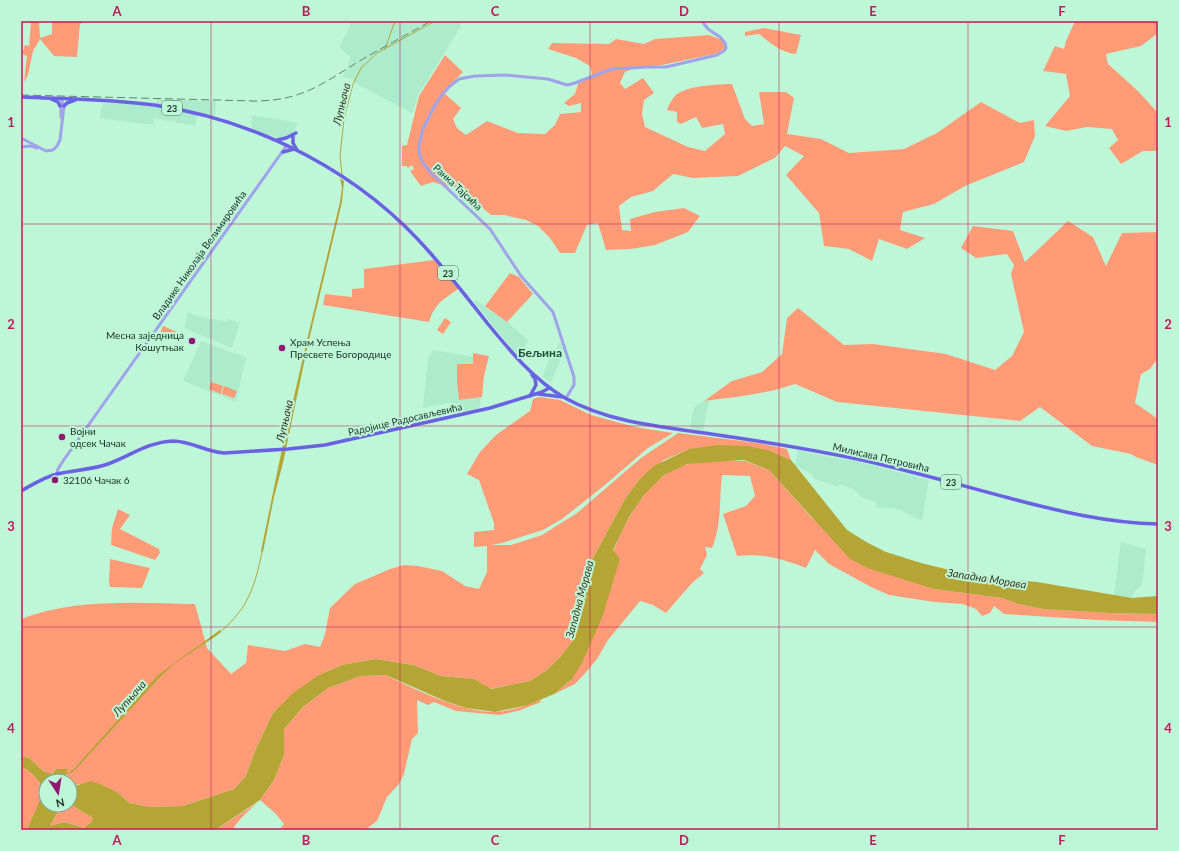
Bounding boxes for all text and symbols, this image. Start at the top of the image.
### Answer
text: A [111,3,122,19]
text: B [302,3,311,19]
text: C [491,3,500,19]
text: D [679,3,689,19]
text: E [869,3,877,19]
text: F [1058,3,1066,19]
water label: Лупњача [329,81,353,128]
road number: 23 [162,101,182,115]
text: 1 [7,114,15,130]
text: 1 [1164,114,1172,130]
street label: Ранка Тајсића [431,161,485,213]
street label: Владике Николаја Велимировића [150,188,248,322]
road number: 23 [438,266,458,280]
text: 2 [7,316,15,332]
text: 2 [1164,316,1172,332]
place label: Месна заједница Кошутњак [106,329,185,353]
marker: Месна заједница Кошутњак [187,336,197,346]
place label: Храм Успења Пресвете Богородице [290,336,391,360]
marker: Храм Успења Пресвете Богородице [277,343,287,353]
district label: Бељина [518,345,562,360]
water label: Лупњача [273,398,295,445]
street label: Радојице Радосављевића [347,400,463,438]
place label: Војни одсек Чачак [70,425,127,449]
marker: Војни одсек Чачак [57,432,67,442]
street label: Милисава Петровића [832,440,931,474]
place label: 32106 Чачак 6 [63,474,130,486]
marker: 32106 Чачак 6 [50,475,60,485]
road number: 23 [941,475,961,489]
text: 3 [7,518,15,534]
text: 3 [1164,518,1172,534]
water label: Западна Морава [562,558,596,640]
water label: Западна Морава [945,565,1028,591]
water label: Лупњача [109,677,149,719]
text: 4 [7,720,15,736]
text: 4 [1164,720,1172,736]
north arrow [38,773,78,813]
text: N [55,796,66,811]
text: A [111,832,122,848]
text: B [302,832,311,848]
text: C [491,832,500,848]
text: D [679,832,689,848]
text: E [869,832,877,848]
text: F [1058,832,1066,848]

